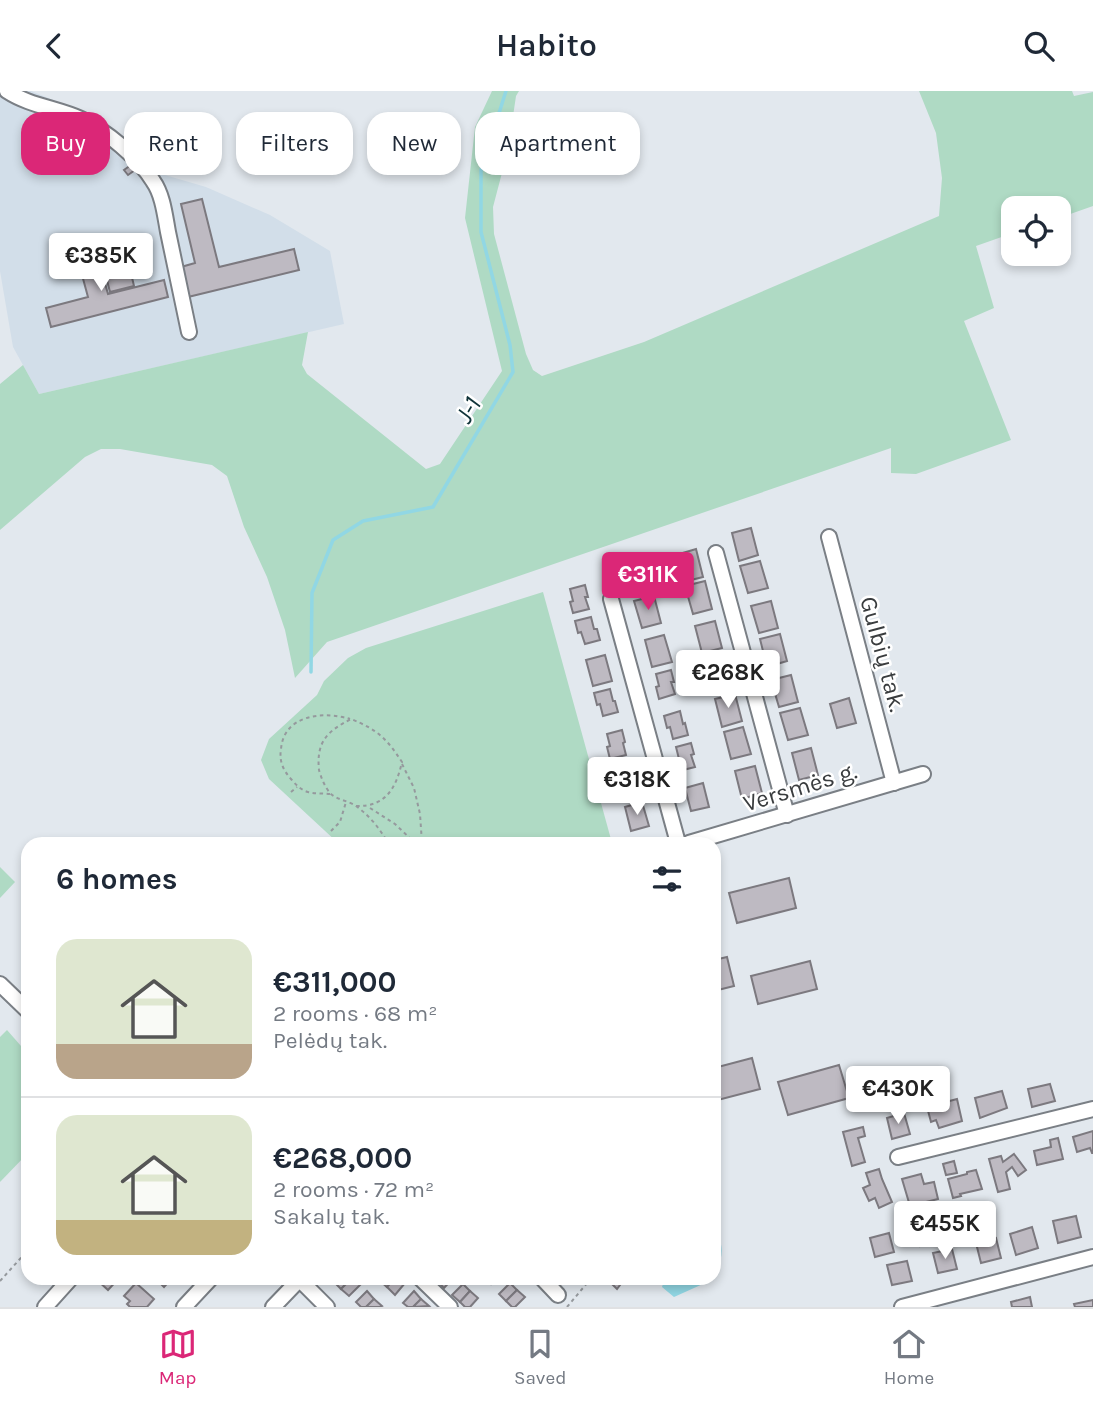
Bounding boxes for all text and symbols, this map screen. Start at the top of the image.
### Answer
icon: back [35,27,73,65]
text: Habito [496,27,597,64]
icon: search [1020,27,1058,65]
chip: Buy [21,112,110,175]
chip: Rent [124,112,222,175]
chip: Filters [236,112,353,175]
chip: New [367,112,461,175]
chip: Apartment [475,112,640,175]
map controls [1001,196,1071,266]
button: locate [1001,196,1071,266]
pin: €385K [52,233,150,293]
text: €385K [65,242,137,269]
water label: J-1 [448,391,488,429]
pin: €311K [599,553,697,612]
text: €311K [618,561,678,588]
street label: Gulbių tak. [854,593,912,715]
pin: €268K [679,651,777,710]
text: €268K [692,659,764,686]
street label: Versmės g. [740,756,860,818]
pin: €318K [588,757,686,817]
text: €318K [604,766,671,793]
icon: filters [648,860,686,898]
text: 6 homes [56,861,178,897]
text: €311,000 [273,964,397,1000]
icon: home [112,967,196,1051]
text: 2 rooms · 68 m² [273,1000,437,1027]
text: Pelėdų tak. [273,1027,387,1054]
pin: €430K [849,1067,947,1126]
text: €430K [862,1075,934,1102]
text: €268,000 [273,1140,412,1176]
icon: home [112,1143,196,1227]
text: 2 rooms · 72 m² [273,1176,434,1203]
pin: €455K [896,1201,994,1261]
text: Sakalų tak. [273,1203,389,1230]
text: €455K [910,1210,980,1237]
tab: Map [159,1325,197,1389]
tab: Saved [514,1325,566,1389]
tab: Home [884,1325,934,1389]

